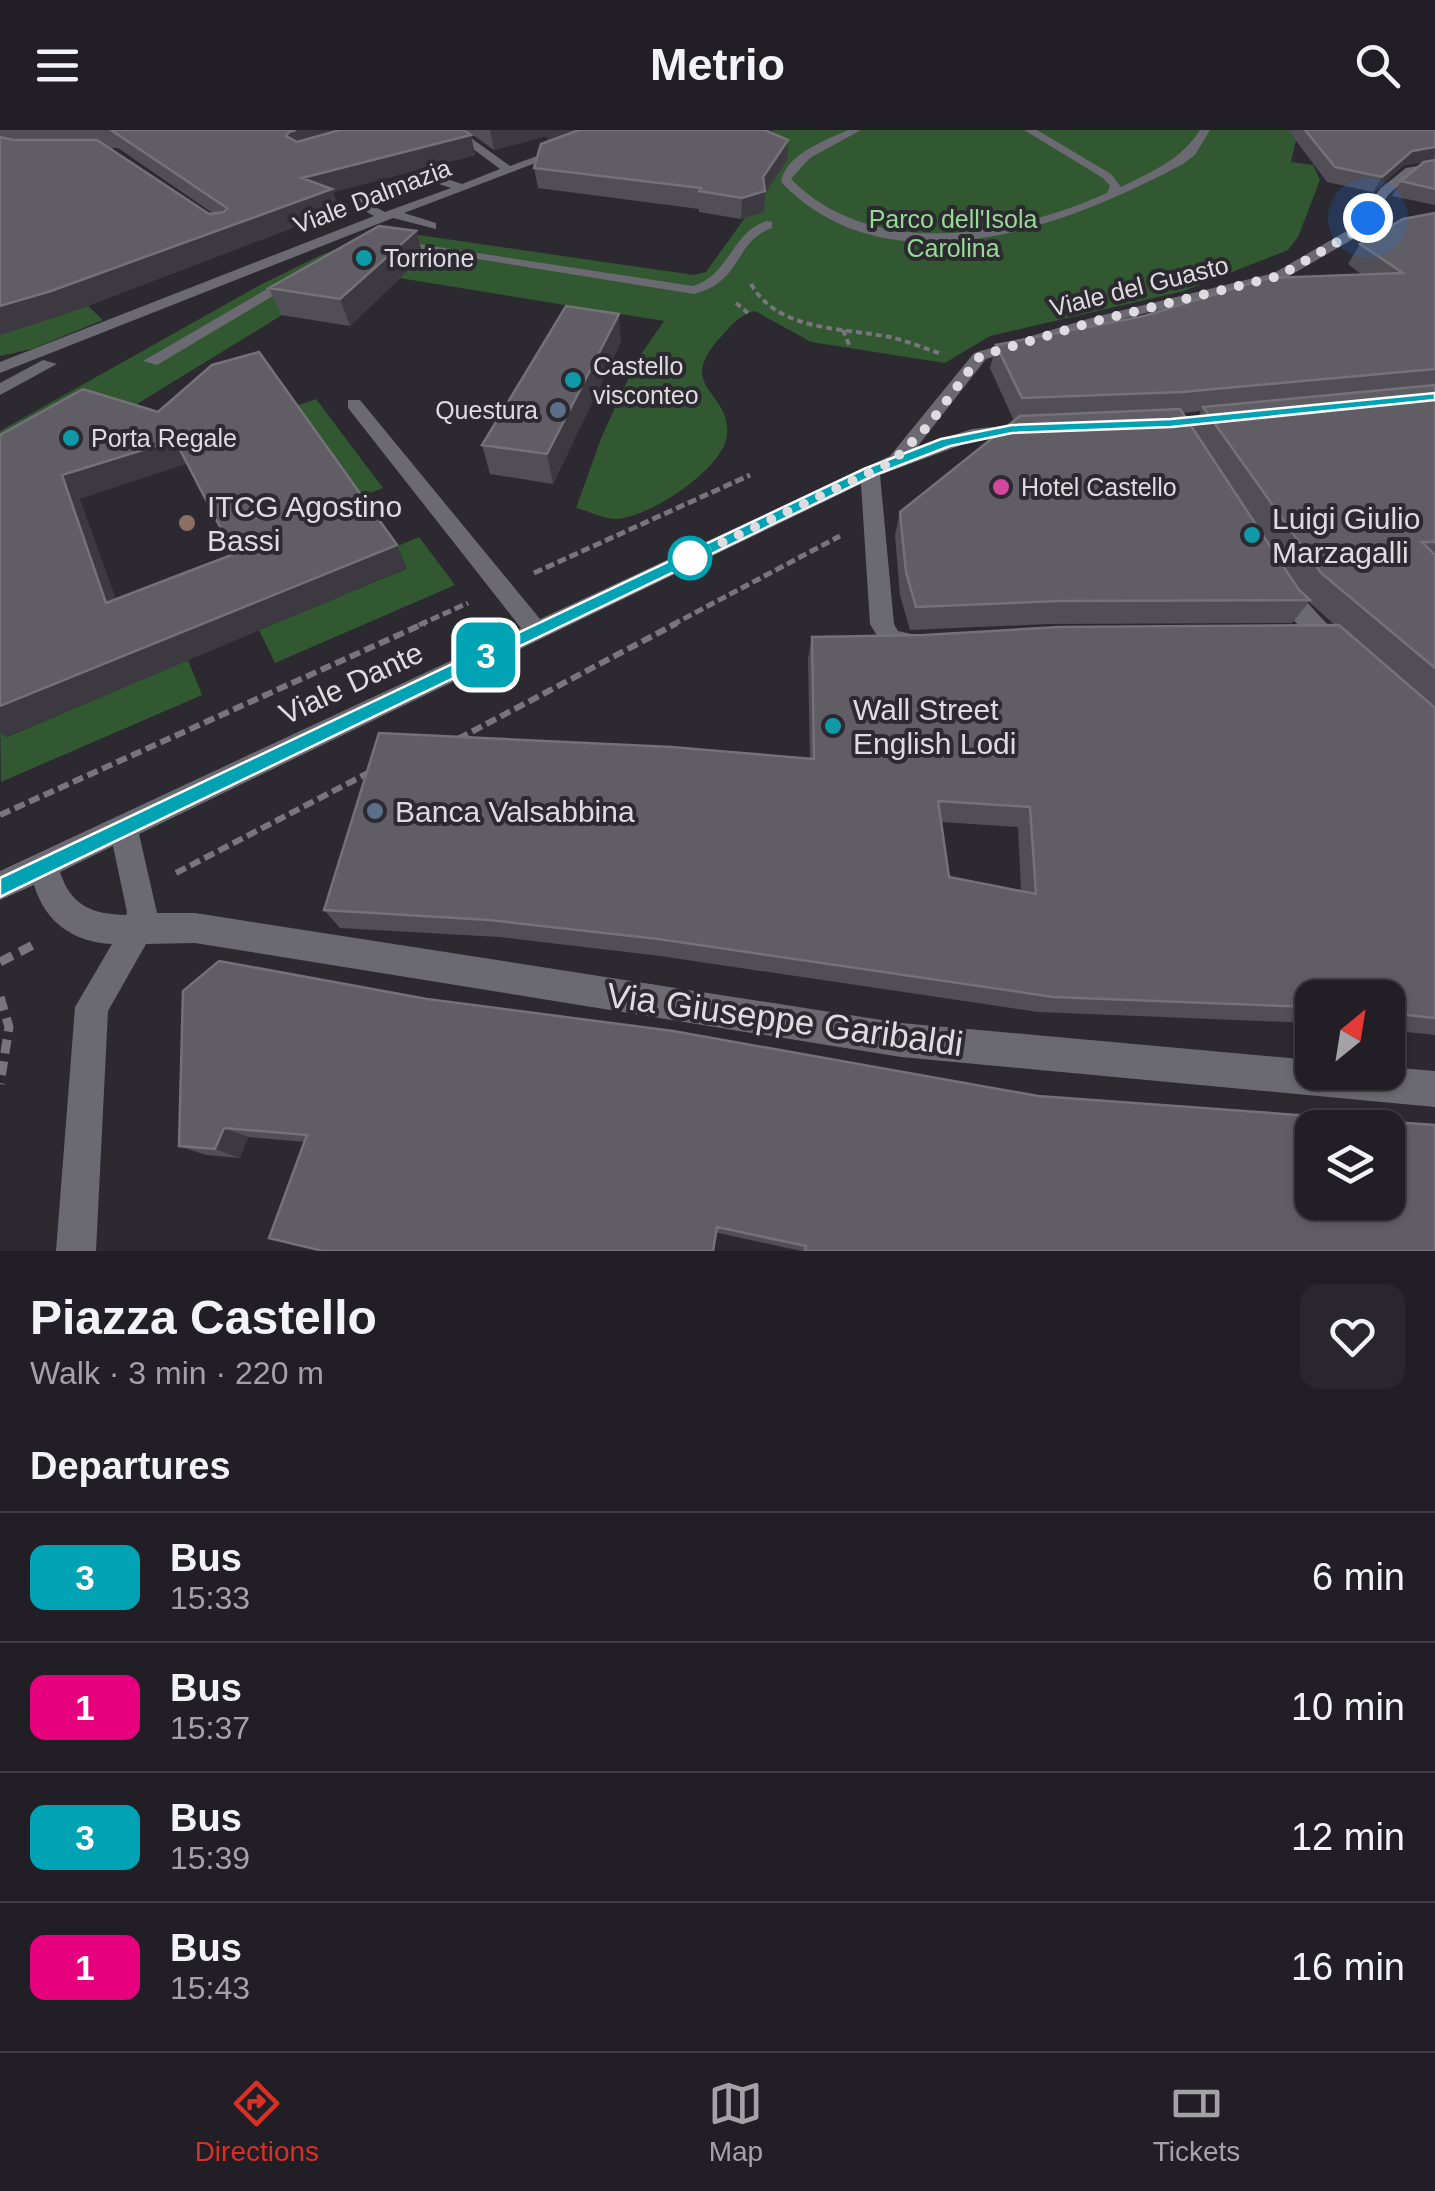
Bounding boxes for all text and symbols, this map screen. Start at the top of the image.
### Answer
icon: menu [30,38,85,93]
icon: search [1350,38,1405,93]
text: Metrio [650,39,785,90]
street label: Viale Dalmazia [289,153,455,239]
your location [1343,193,1393,243]
park label: Parco dell'Isola Carolina [869,205,1037,262]
place label: Torrione [384,244,474,272]
marker: Torrione [353,247,375,269]
street label: Viale del Guasto [1047,250,1231,322]
place label: Castello visconteo [593,352,699,409]
marker: Castello visconteo [562,369,584,391]
place label: Questura [435,396,538,424]
marker: Questura [547,399,569,421]
place label: Porta Regale [91,424,237,452]
marker: Porta Regale [60,427,82,449]
place label: Hotel Castello [1021,473,1177,501]
marker: Hotel Castello [990,476,1012,498]
place label: ITCG Agostino Bassi [207,490,402,557]
place label: Luigi Giulio Marzagalli [1272,502,1420,569]
marker: ITCG Agostino Bassi [176,512,198,534]
marker: Luigi Giulio Marzagalli [1241,524,1263,546]
unlabelled marker [669,537,711,579]
line badge: 3 [454,622,518,688]
street label: Viale Dante [274,635,428,731]
text: 3 [476,636,496,675]
place label: Wall Street English Lodi [853,693,1016,760]
marker: Wall Street English Lodi [822,715,844,737]
place label: Banca Valsabbina [395,795,635,828]
marker: Banca Valsabbina [364,800,386,822]
street label: Via Giuseppe Garibaldi [604,975,966,1063]
north arrow [1295,980,1405,1090]
map controls [1295,980,1405,1220]
button: layers [1295,1110,1405,1220]
button: heart [1300,1284,1405,1389]
text: Piazza Castello [30,1291,377,1344]
text: Walk · 3 min · 220 m [30,1355,324,1391]
text: Departures [30,1445,231,1487]
text: Bus [170,1537,242,1579]
text: 6 min [1312,1556,1405,1598]
text: 3 [75,1558,95,1597]
text: 15:33 [170,1580,250,1616]
text: Bus [170,1667,242,1709]
text: 10 min [1291,1686,1405,1728]
text: 1 [75,1688,95,1727]
text: 15:37 [170,1710,250,1746]
text: Bus [170,1797,242,1839]
text: 12 min [1291,1816,1405,1858]
text: 3 [75,1818,95,1857]
text: 15:39 [170,1840,250,1876]
text: Bus [170,1927,242,1969]
text: 16 min [1291,1946,1405,1988]
text: 1 [75,1948,95,1987]
text: 15:43 [170,1970,250,2006]
tab: Directions [195,2076,319,2168]
tab: Map [708,2076,763,2168]
tab: Tickets [1153,2076,1240,2168]

